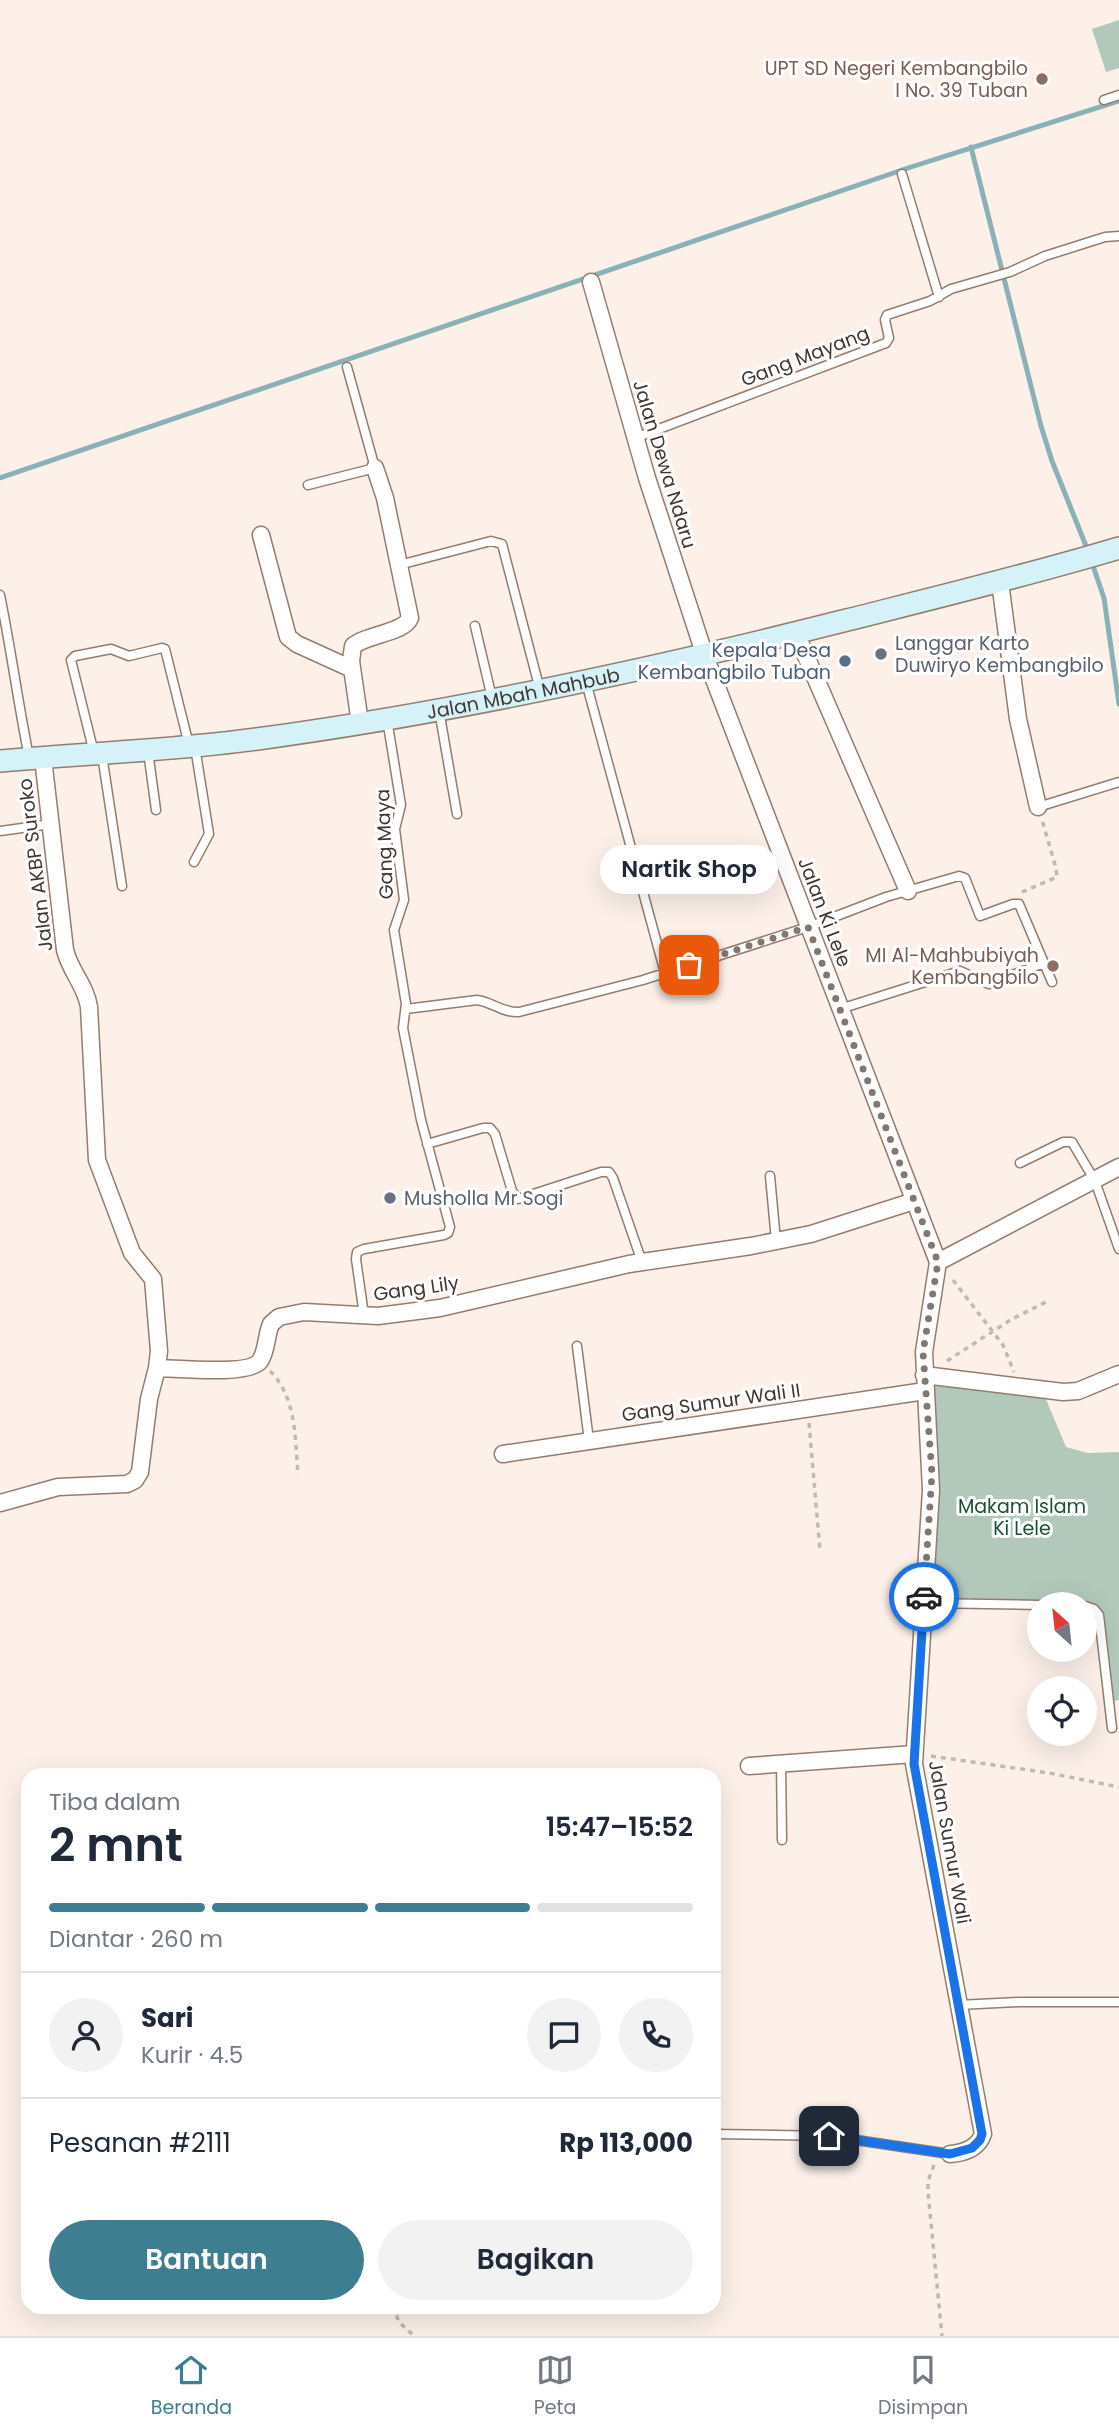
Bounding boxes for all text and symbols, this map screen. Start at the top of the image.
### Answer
place label: UPT SD Negeri Kembangbilo I No. 39 Tuban [765,55,1028,104]
marker: UPT SD Negeri Kembangbilo I No. 39 Tuban [1034,71,1050,87]
street label: Gang Mayang [737,320,873,393]
street label: Jalan Dewa Ndaru [626,377,703,552]
place label: Langgar Karto Duwiryo Kembangbilo [895,630,1104,679]
place label: Kepala Desa Kembangbilo Tuban [638,637,831,686]
marker: Langgar Karto Duwiryo Kembangbilo [873,646,889,662]
marker: Kepala Desa Kembangbilo Tuban [837,653,853,669]
street label: Jalan Mbah Mahbub [424,661,622,726]
street label: Jalan AKBP Suroko [11,777,60,953]
street label: Gang Maya [369,788,400,900]
callout: Nartik Shop [600,846,778,895]
text: Nartik Shop [621,853,757,885]
street label: Jalan Ki Lele [791,854,858,971]
pin [659,935,719,995]
place label: MI Al-Mahbubiyah Kembangbilo [865,942,1039,991]
icon: bag [670,946,708,984]
marker: MI Al-Mahbubiyah Kembangbilo [1045,958,1061,974]
place label: Musholla Mr Sogi [404,1185,563,1212]
marker: Musholla Mr Sogi [382,1190,398,1206]
street label: Gang Lily [372,1269,461,1308]
street label: Gang Sumur Wali II [620,1377,802,1428]
park label: Makam Islam Ki Lele [958,1493,1086,1542]
courier [889,1562,959,1632]
icon: car [905,1578,943,1616]
north arrow [1027,1592,1097,1662]
map controls [1027,1592,1097,1746]
button: locate [1027,1676,1097,1746]
street label: Jalan Sumur Wali [922,1758,977,1926]
text: Tiba dalam [49,1786,180,1818]
text: 15:47–15:52 [546,1809,693,1845]
text: 2 mnt [49,1813,183,1877]
text: Diantar · 260 m [49,1923,223,1955]
button: person [49,1998,123,2072]
button: chat [527,1998,601,2072]
button: phone [619,1998,693,2072]
text: Sari [141,2000,193,2036]
text: Kurir · 4.5 [141,2039,243,2071]
pin [799,2106,859,2166]
icon: home [810,2117,848,2155]
text: Pesanan #2111 [49,2125,231,2161]
text: Rp 113,000 [559,2125,693,2161]
button: Bantuan [49,2220,364,2300]
button: Bagikan [378,2220,693,2300]
tab: Beranda [151,2351,232,2422]
tab: Peta [534,2351,576,2422]
tab: Disimpan [878,2351,968,2422]

